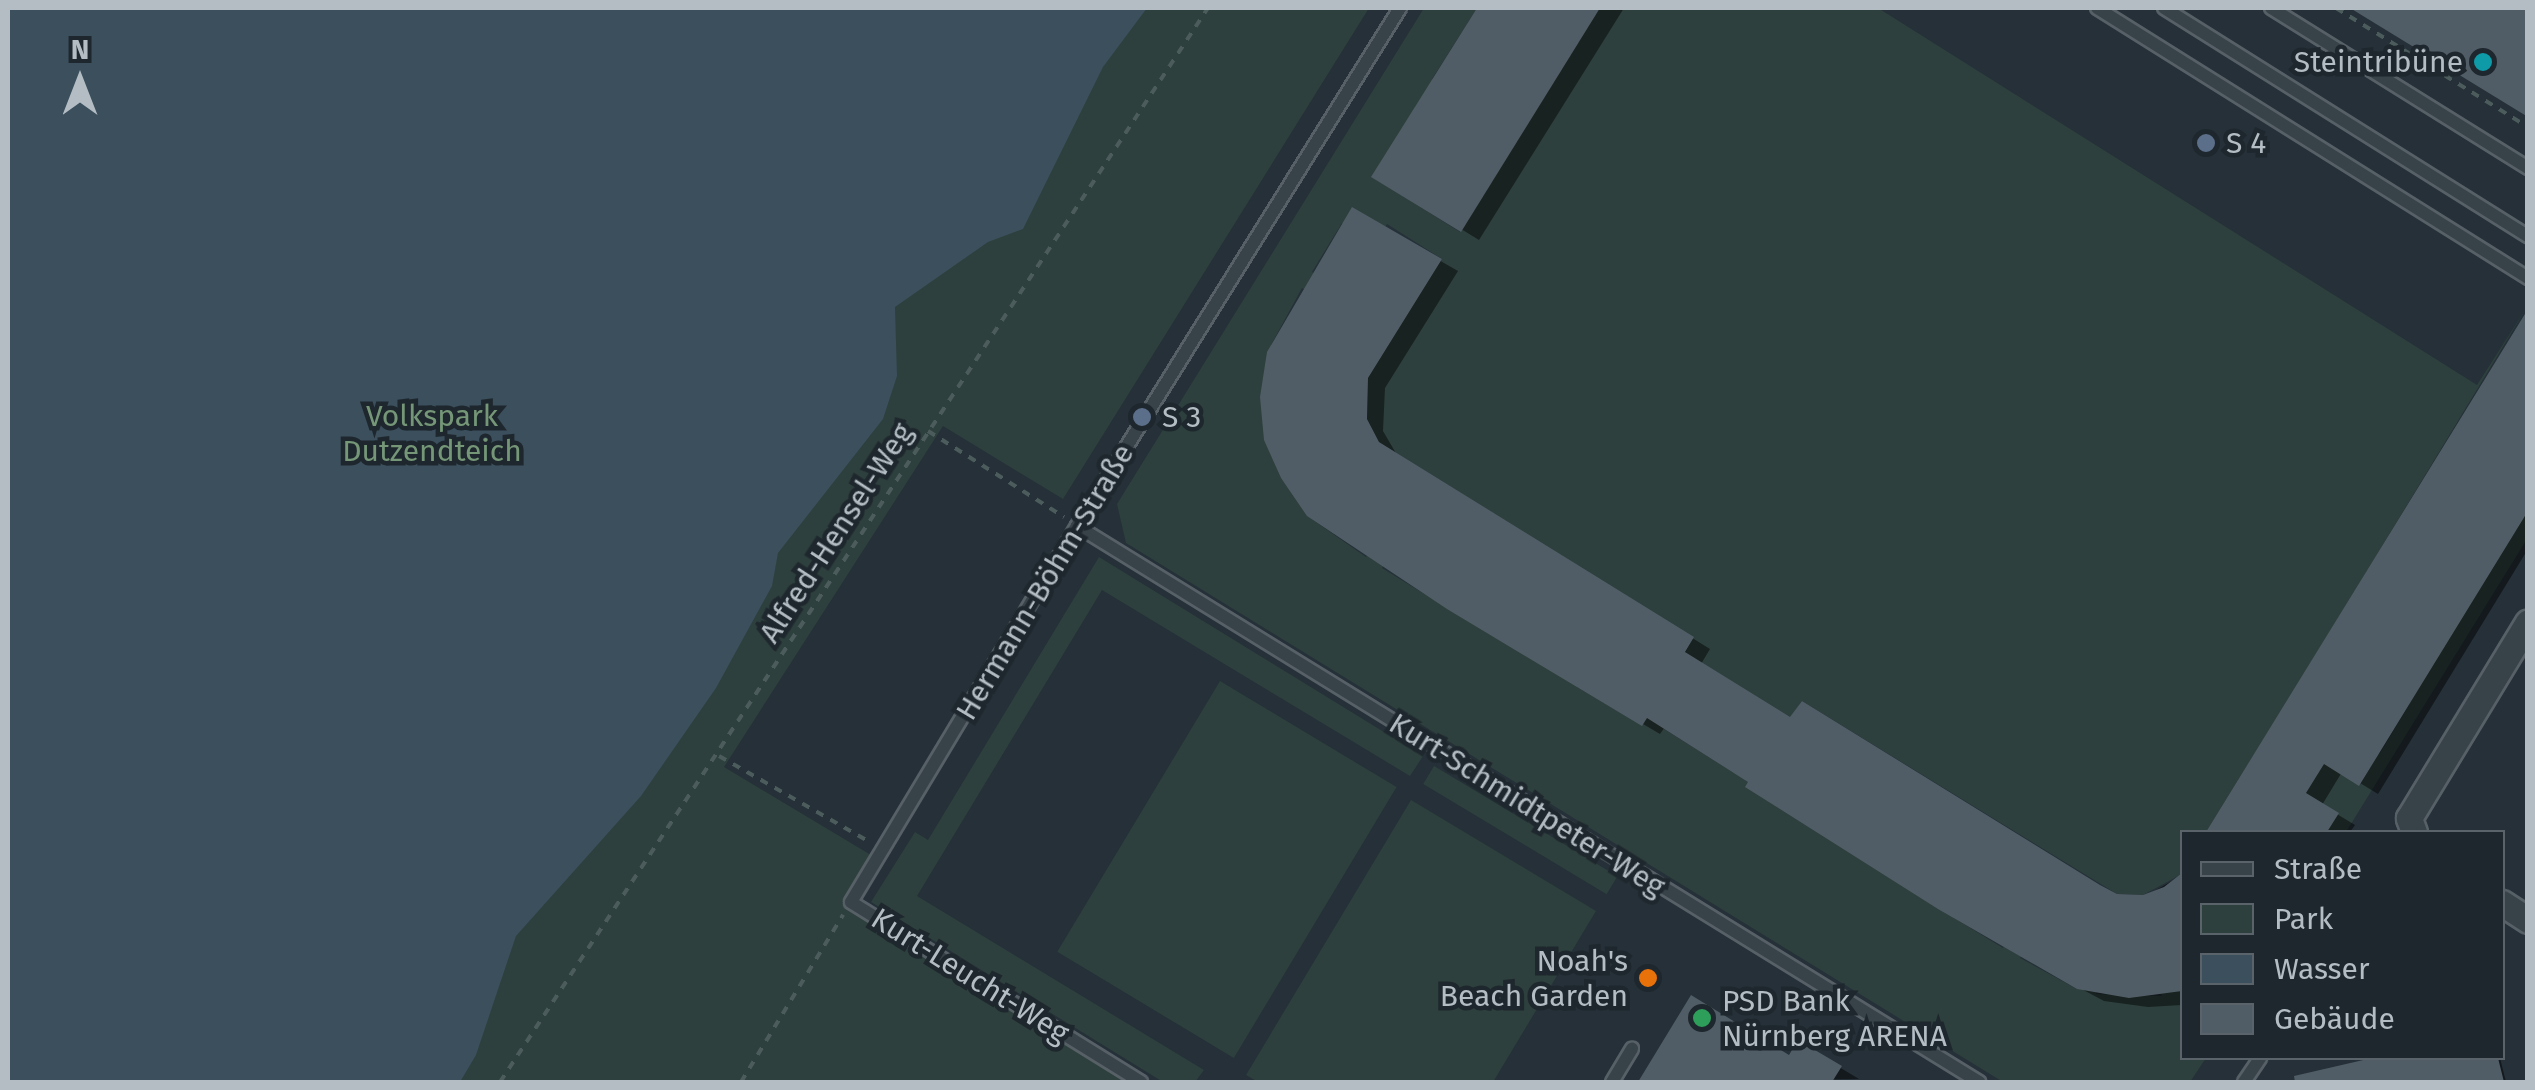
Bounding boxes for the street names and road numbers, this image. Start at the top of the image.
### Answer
street label: Alfred-Hensel-Weg [752,416,920,650]
street label: Hermann-Böhm-Straße [948,437,1142,727]
street label: Kurt-Schmidtpeter-Weg [1383,705,1671,905]
street label: Kurt-Leucht-Weg [865,901,1075,1051]

